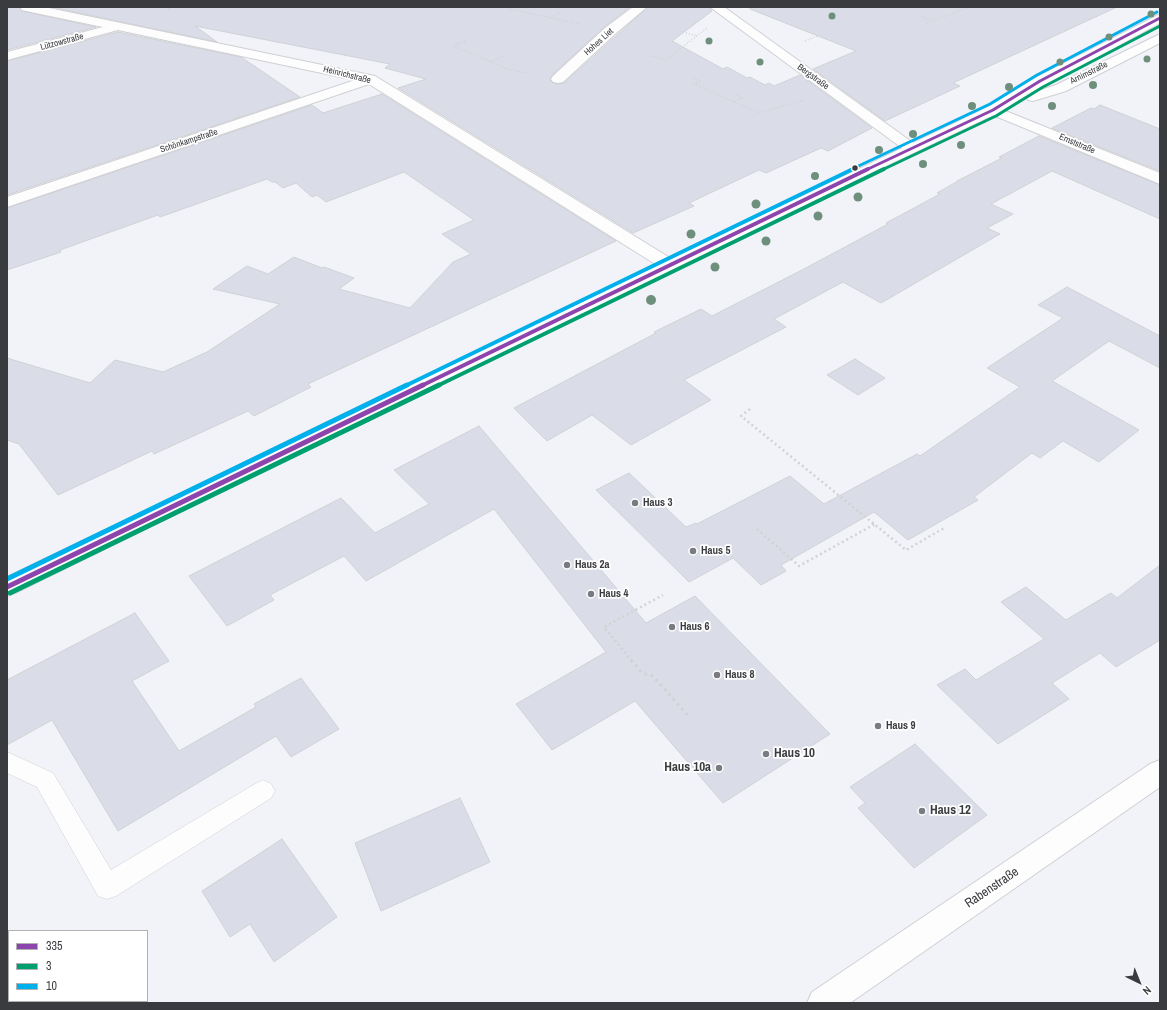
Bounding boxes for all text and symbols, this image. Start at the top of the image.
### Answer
street label: Hohes Liet [582,26,616,58]
street label: Lützowstraße [39,31,85,53]
street label: Arnimstraße [1068,59,1110,87]
street label: Bergstraße [795,62,831,92]
street label: Heinrichstraße [322,64,372,86]
street label: Schönkampstraße [159,127,219,155]
street label: Ernststraße [1057,132,1097,156]
unlabelled marker [850,163,860,173]
place label: Haus 3 [643,496,673,510]
marker: Haus 3 [630,498,640,508]
place label: Haus 5 [701,544,731,558]
marker: Haus 5 [688,546,698,556]
place label: Haus 2a [575,558,610,572]
marker: Haus 2a [562,560,572,570]
place label: Haus 4 [599,587,629,601]
marker: Haus 4 [586,589,596,599]
place label: Haus 6 [680,620,710,634]
marker: Haus 6 [667,622,677,632]
place label: Haus 8 [725,668,755,682]
marker: Haus 8 [712,670,722,680]
place label: Haus 9 [886,719,916,733]
marker: Haus 9 [873,721,883,731]
place label: Haus 10 [774,746,815,762]
marker: Haus 10 [761,749,771,759]
place label: Haus 10a [664,760,711,776]
marker: Haus 10a [714,763,724,773]
place label: Haus 12 [930,803,971,819]
marker: Haus 12 [917,806,927,816]
street label: Rabenstraße [962,864,1022,912]
legend [8,930,148,1002]
text: 335 [46,938,62,954]
text: 3 [46,958,51,974]
north arrow [1119,962,1159,1002]
text: 10 [46,978,57,994]
text: N [1140,983,1154,998]

